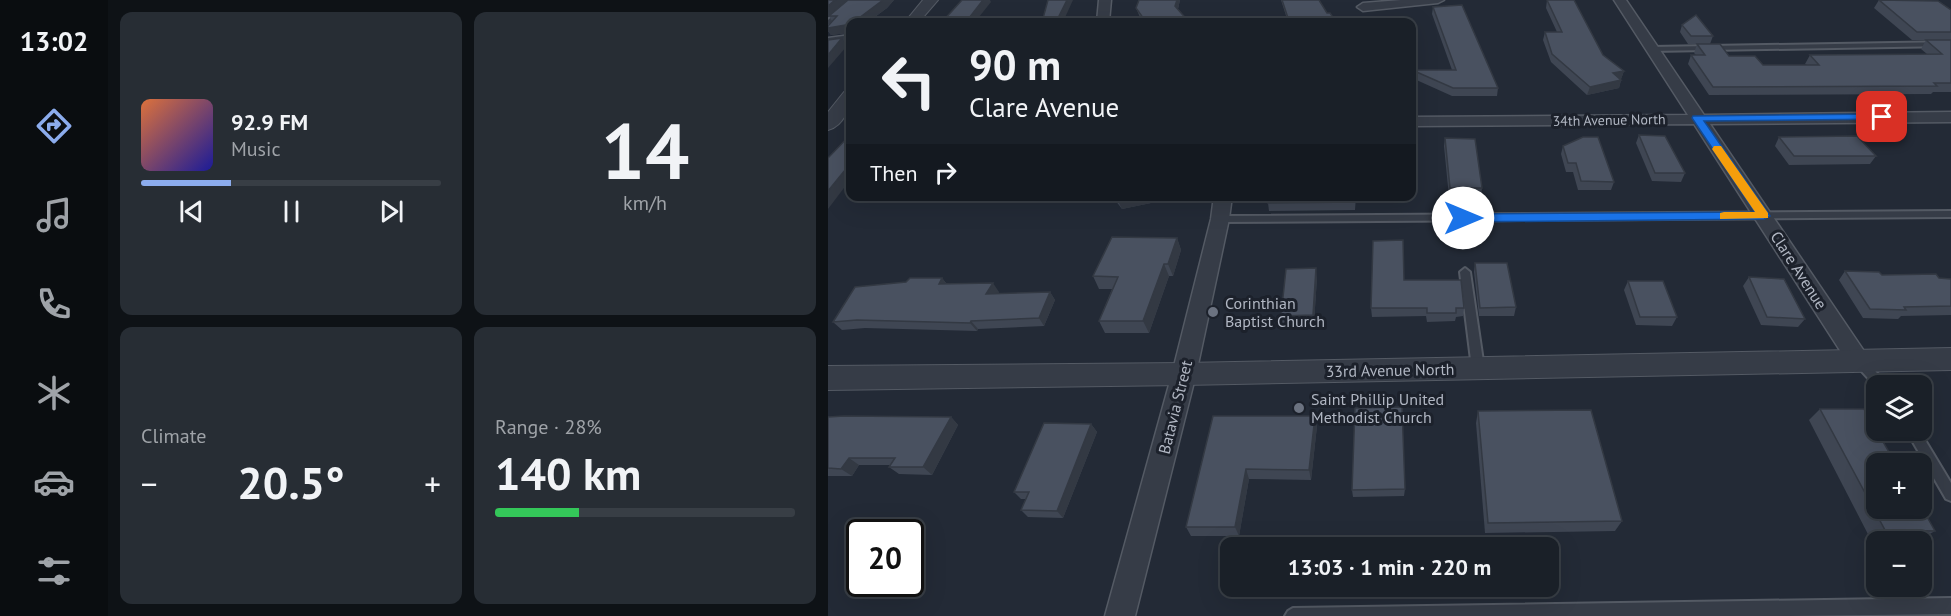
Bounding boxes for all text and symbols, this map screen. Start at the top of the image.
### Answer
text: 13:02 [20,24,88,58]
text: 90 m [969,37,1061,92]
icon: left [870,42,948,120]
text: Clare Avenue [969,90,1119,124]
pin [1856,91,1907,142]
text: 14 [601,100,689,201]
icon: arrive [1865,100,1898,133]
icon: directions [33,105,75,147]
text: 92.9 FM [231,108,308,136]
street label: 34th Avenue North [1552,110,1666,130]
text: Music [231,136,280,162]
icon: right [929,156,962,189]
text: Then [870,159,917,187]
position arrow [1431,186,1495,250]
text: km/h [623,190,667,216]
icon: music [33,194,75,236]
icon: previous [175,195,208,228]
icon: pause [275,195,308,228]
icon: next [375,195,408,228]
street label: Clare Avenue [1766,227,1832,313]
icon: phone [33,283,75,325]
place label: Corinthian Baptist Church [1225,293,1325,331]
marker: Corinthian Baptist Church [1206,305,1220,319]
street label: Batavia Street [1154,358,1196,456]
street label: 33rd Avenue North [1325,359,1455,381]
icon: climate [33,372,75,414]
map controls [1866,375,1932,597]
button: layers [1866,375,1932,441]
place label: Saint Phillip United Methodist Church [1311,389,1444,427]
marker: Saint Phillip United Methodist Church [1292,401,1306,415]
text: Range · 28% [495,414,602,440]
text: Climate [141,423,207,449]
text: 140 km [495,444,641,502]
text: 20.5° [237,453,345,511]
button: + [1866,453,1932,519]
icon: car [33,461,75,503]
text: − [141,462,158,505]
text: + [424,462,441,505]
speed limit sign: 20 [846,519,924,597]
button: − [1866,531,1932,597]
icon: filters [33,550,75,592]
text: 13:03 · 1 min · 220 m [1288,553,1491,581]

